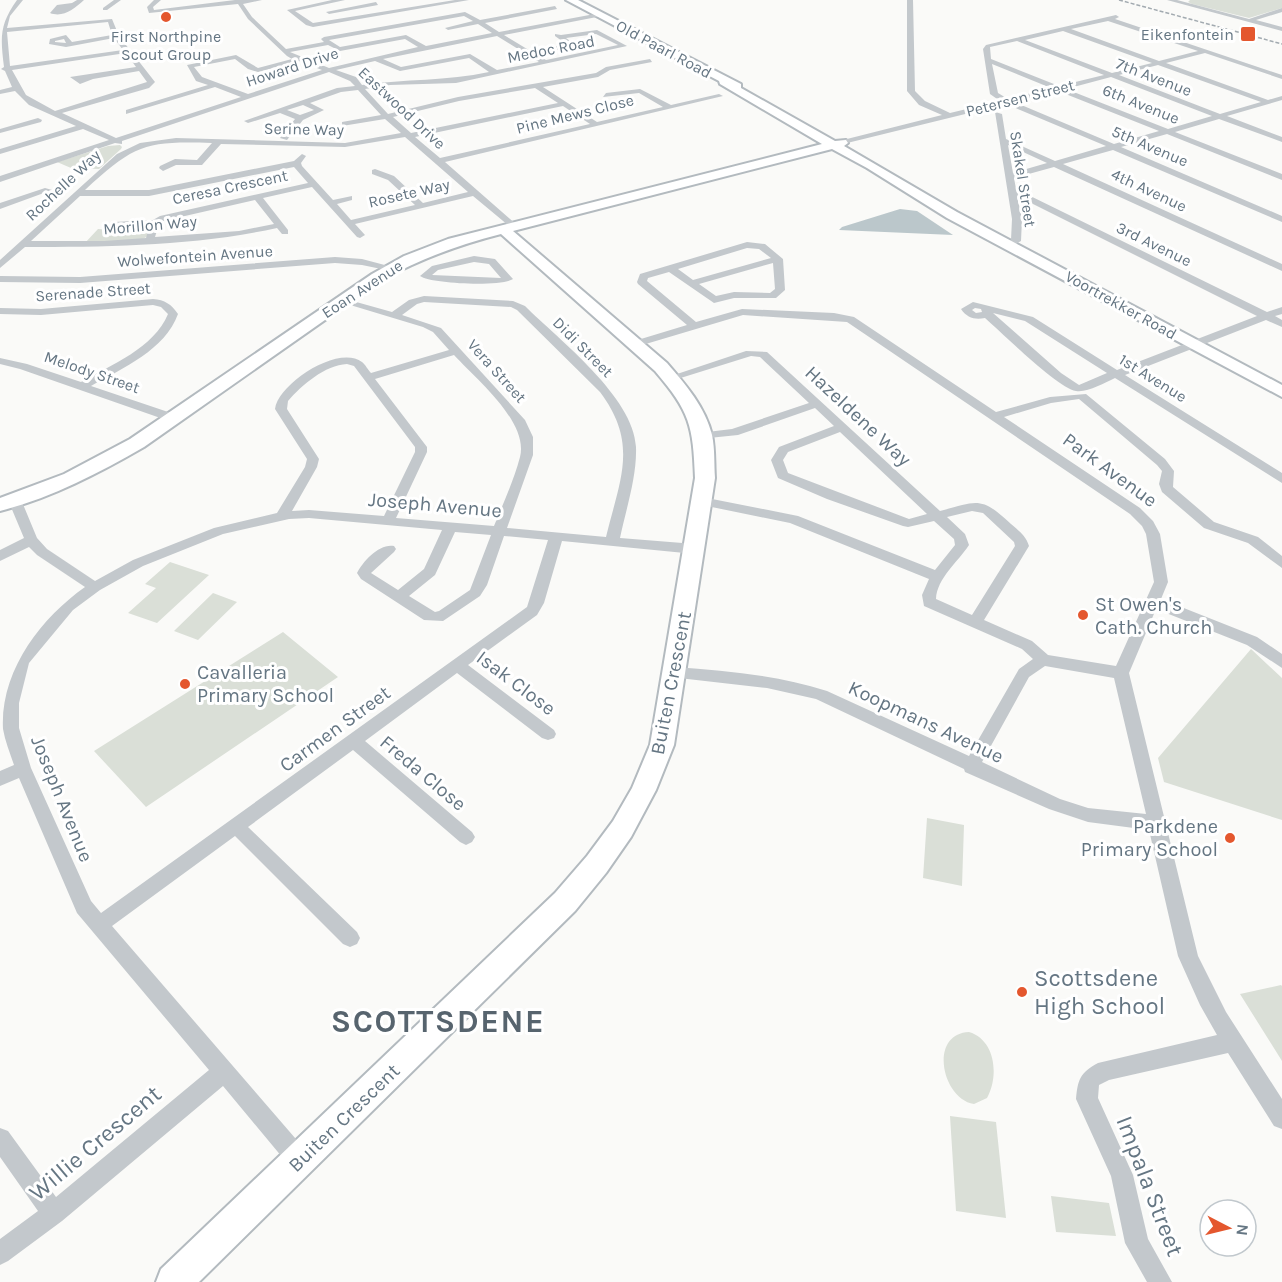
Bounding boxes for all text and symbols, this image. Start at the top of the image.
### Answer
marker: First Northpine Scout Group [159,10,173,24]
street label: Old Paarl Road [613,16,715,82]
place label: Eikenfontein [1141,25,1234,44]
marker: Eikenfontein [1239,25,1257,43]
place label: First Northpine Scout Group [111,27,221,64]
street label: Medoc Road [506,31,596,67]
street label: Howard Drive [243,43,341,91]
street label: 7th Avenue [1113,54,1195,100]
street label: Eastwood Drive [355,63,449,153]
street label: Petersen Street [964,75,1076,121]
street label: 6th Avenue [1100,80,1182,128]
street label: Pine Mews Close [514,90,636,138]
street label: Serine Way [264,119,345,139]
street label: 5th Avenue [1109,121,1191,171]
street label: Skakel Street [1006,130,1040,228]
street label: Rochelle Way [22,145,105,225]
street label: 4th Avenue [1108,164,1190,216]
street label: Ceresa Crescent [171,166,289,208]
street label: Rosete Way [366,174,452,212]
street label: Morillon Way [102,211,198,239]
street label: 3rd Avenue [1113,218,1195,270]
street label: Wolwefontein Avenue [117,241,273,271]
street label: Eoan Avenue [318,256,406,322]
street label: Voortrekker Road [1062,267,1180,343]
street label: Serenade Street [35,278,151,306]
street label: Didi Street [549,313,617,381]
street label: Vera Street [464,335,530,407]
street label: Melody Street [42,347,142,397]
street label: 1st Avenue [1116,350,1190,406]
street label: Hazeldene Way [800,361,916,471]
street label: Park Avenue [1058,428,1162,512]
street label: Joseph Avenue [367,488,503,522]
place label: St Owen's Cath. Church [1095,593,1212,639]
marker: St Owen's Cath. Church [1076,608,1090,622]
street label: Buiten Crescent [646,609,696,757]
street label: Isak Close [472,646,560,720]
place label: Cavalleria Primary School [197,661,334,707]
street label: Koopmans Avenue [845,676,1007,768]
marker: Cavalleria Primary School [178,677,192,691]
street label: Carmen Street [275,681,395,777]
street label: Freda Close [375,730,471,816]
street label: Joseph Avenue [26,733,98,865]
place label: Parkdene Primary School [1081,815,1218,861]
marker: Parkdene Primary School [1223,831,1237,845]
place label: Scottsdene High School [1034,964,1165,1020]
marker: Scottsdene High School [1015,985,1029,999]
district label: SCOTTSDENE [331,1003,545,1040]
street label: Buiten Crescent [284,1059,405,1177]
street label: Willie Crescent [23,1080,167,1206]
street label: Impala Street [1110,1112,1190,1260]
north arrow [1198,1198,1258,1258]
text: N [1232,1223,1253,1237]

